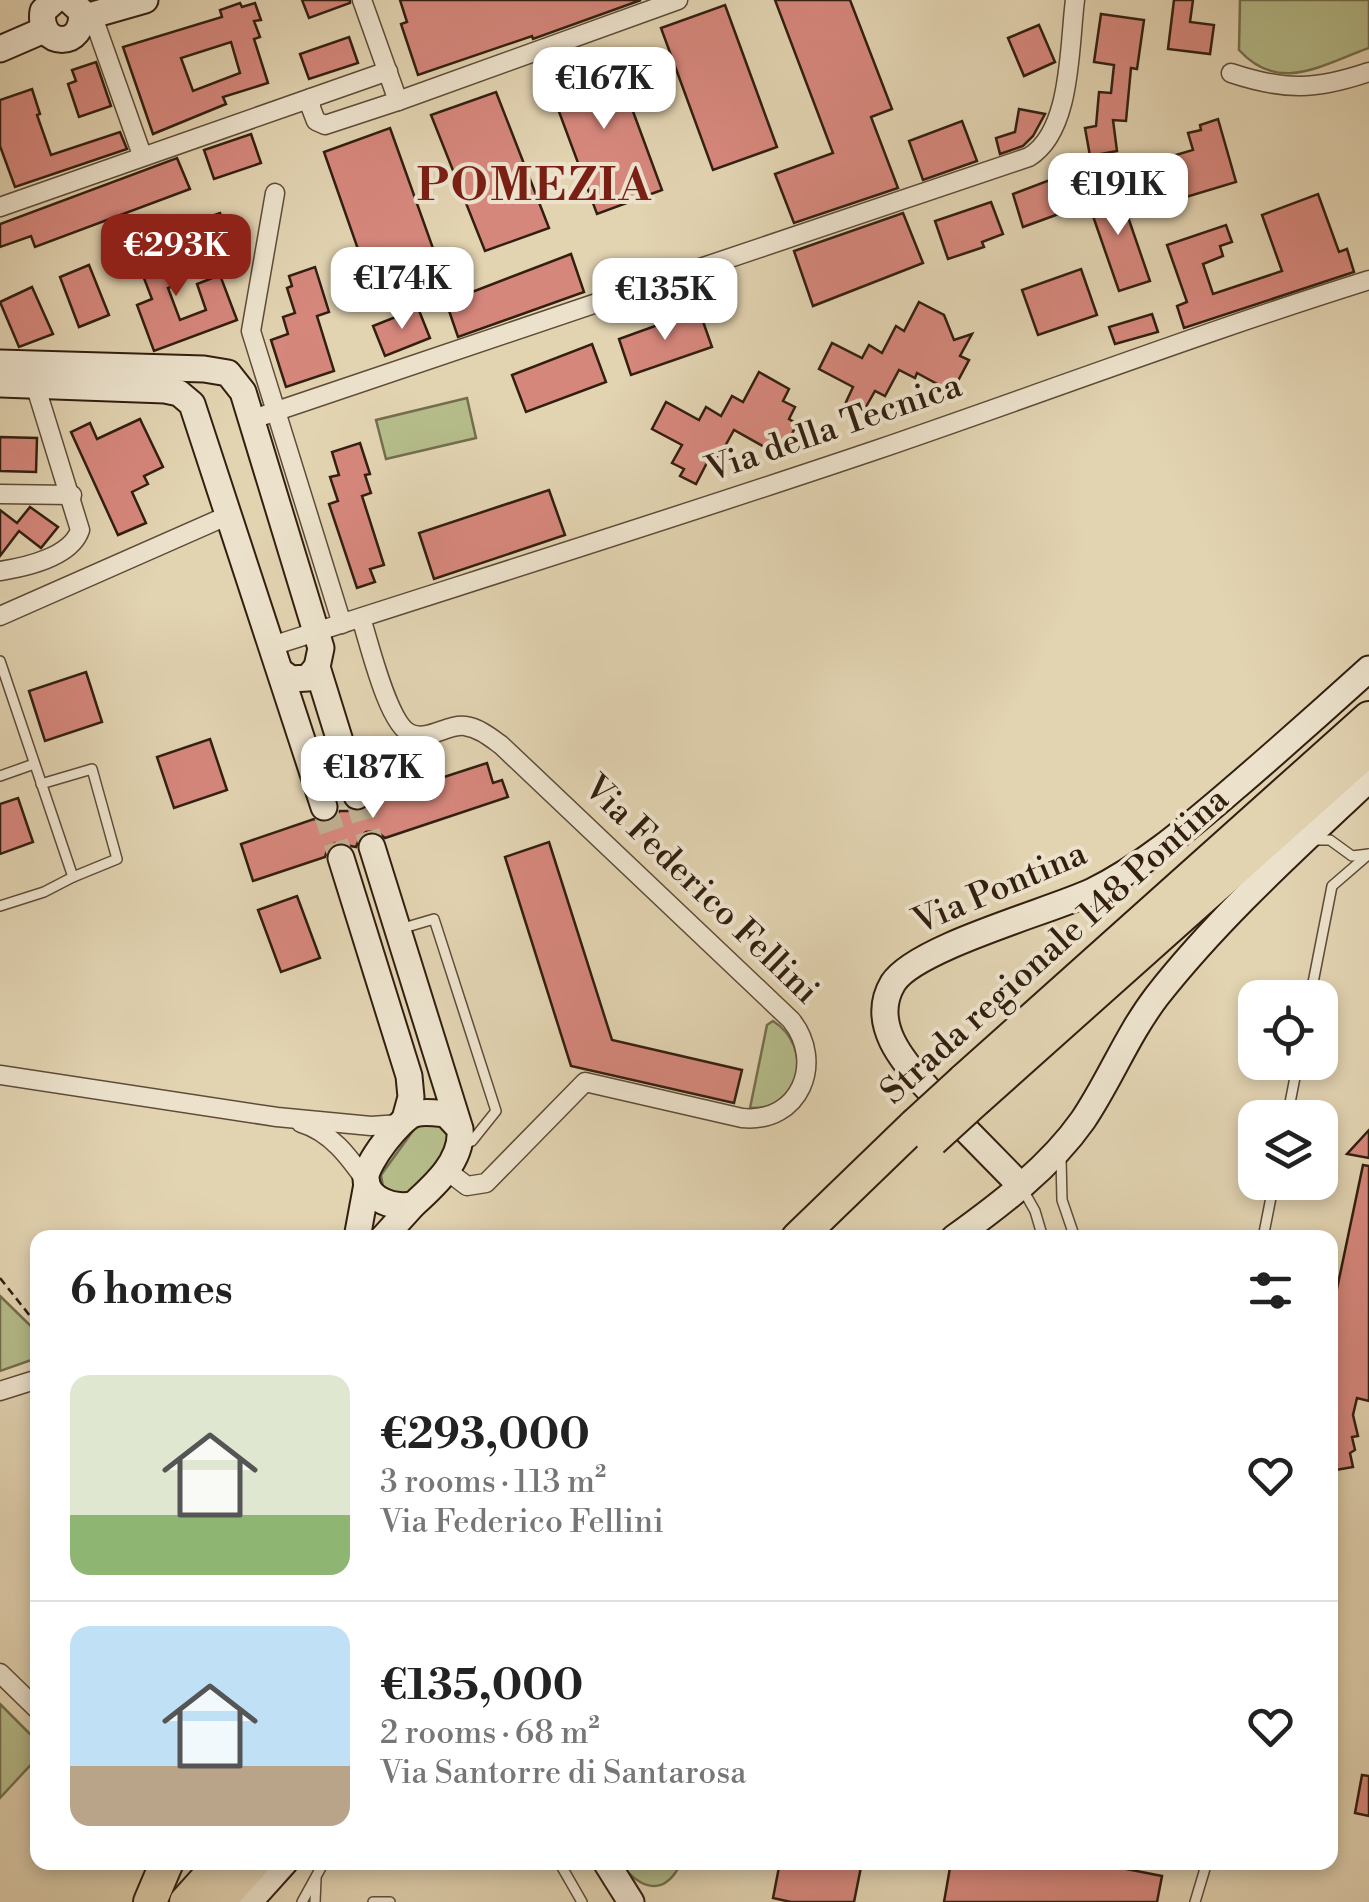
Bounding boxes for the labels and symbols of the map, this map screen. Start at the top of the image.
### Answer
pin: €167K [534,47,674,132]
pin: €191K [1048,153,1188,238]
district label: POMEZIA [417,158,653,215]
pin: €293K [106,214,246,299]
pin: €174K [332,247,472,332]
pin: €135K [595,258,735,343]
street label: Via della Tecnica [700,364,968,492]
pin: €187K [303,736,443,821]
street label: Via Federico Fellini [574,766,828,1013]
street label: Strada regionale 148 Pontina [872,778,1238,1114]
street label: Via Pontina [906,832,1093,944]

